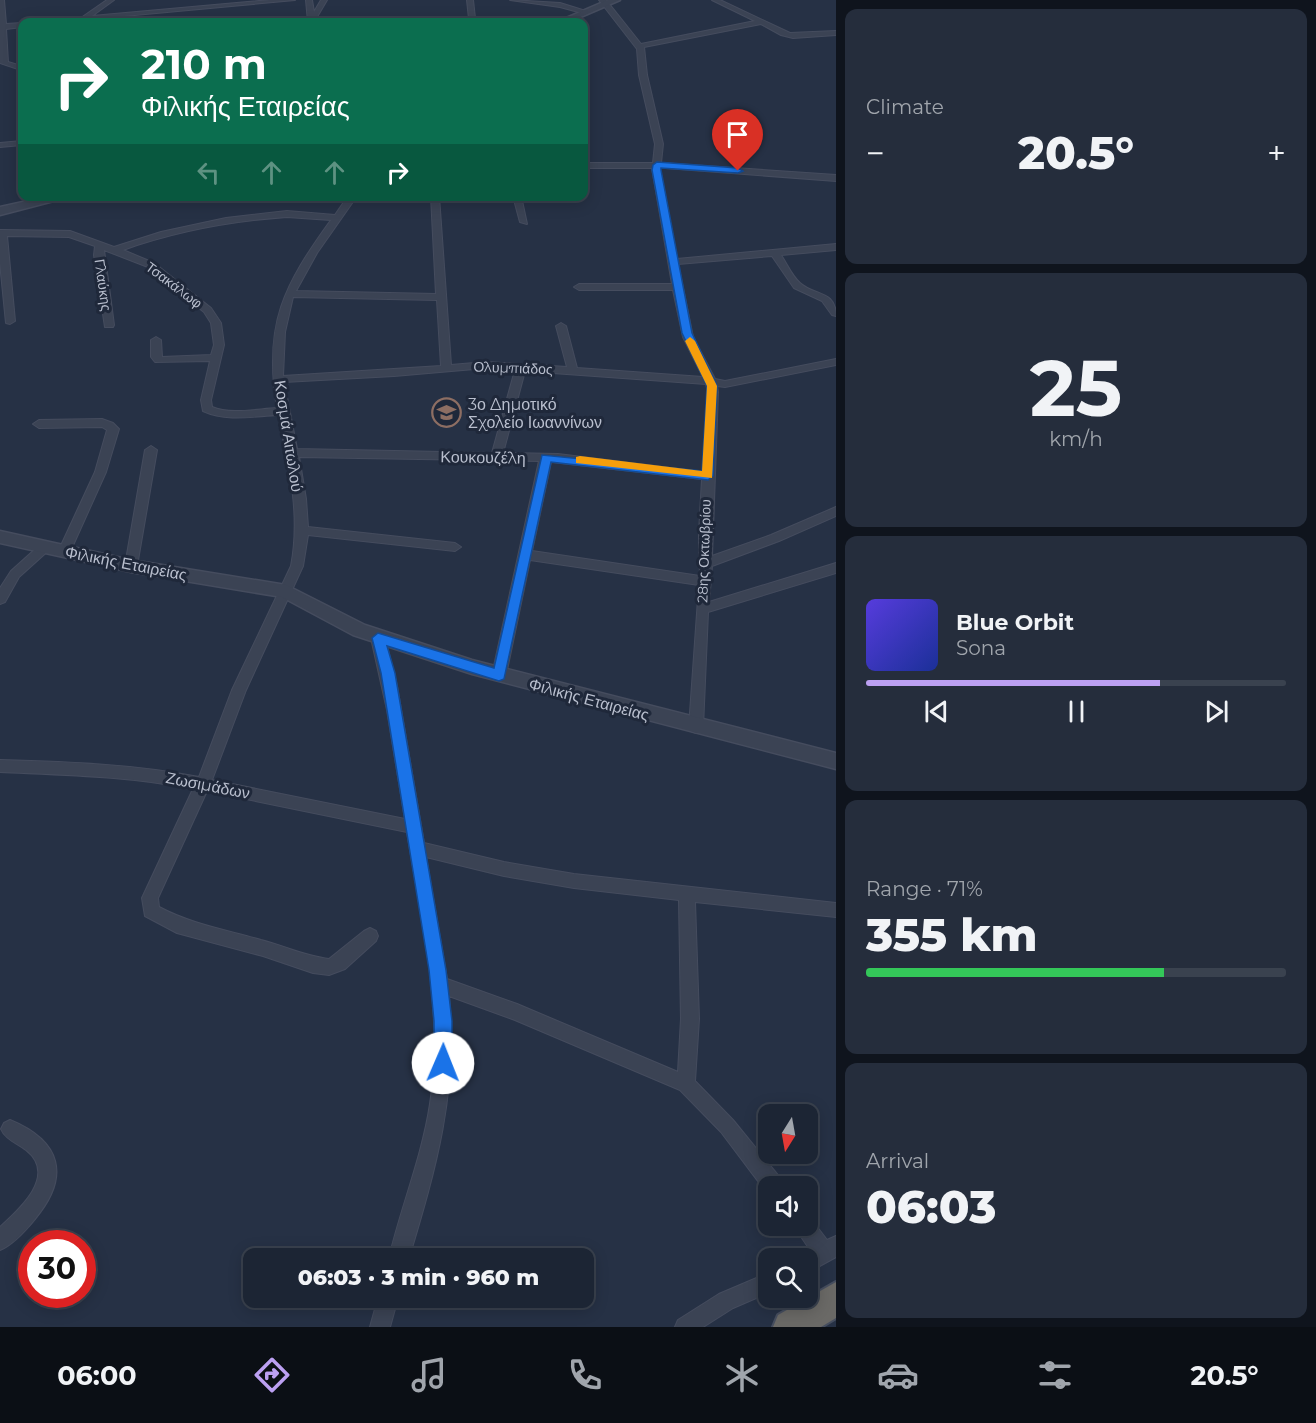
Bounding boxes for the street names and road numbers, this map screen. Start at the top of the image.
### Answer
street label: Γλαύκης [90,258,116,313]
street label: Τσακάλωφ [142,258,206,312]
street label: Ολυμπιάδος [473,358,553,378]
street label: Κοσμά Αιτωλού [270,379,307,493]
street label: Κουκουζέλη [440,447,526,468]
street label: 28ης Οκτωβρίου [693,499,715,603]
street label: Φιλικής Εταιρείας [63,542,189,585]
street label: Φιλικής Εταιρείας [527,674,651,725]
street label: Ζωσιμάδων [164,768,252,803]

